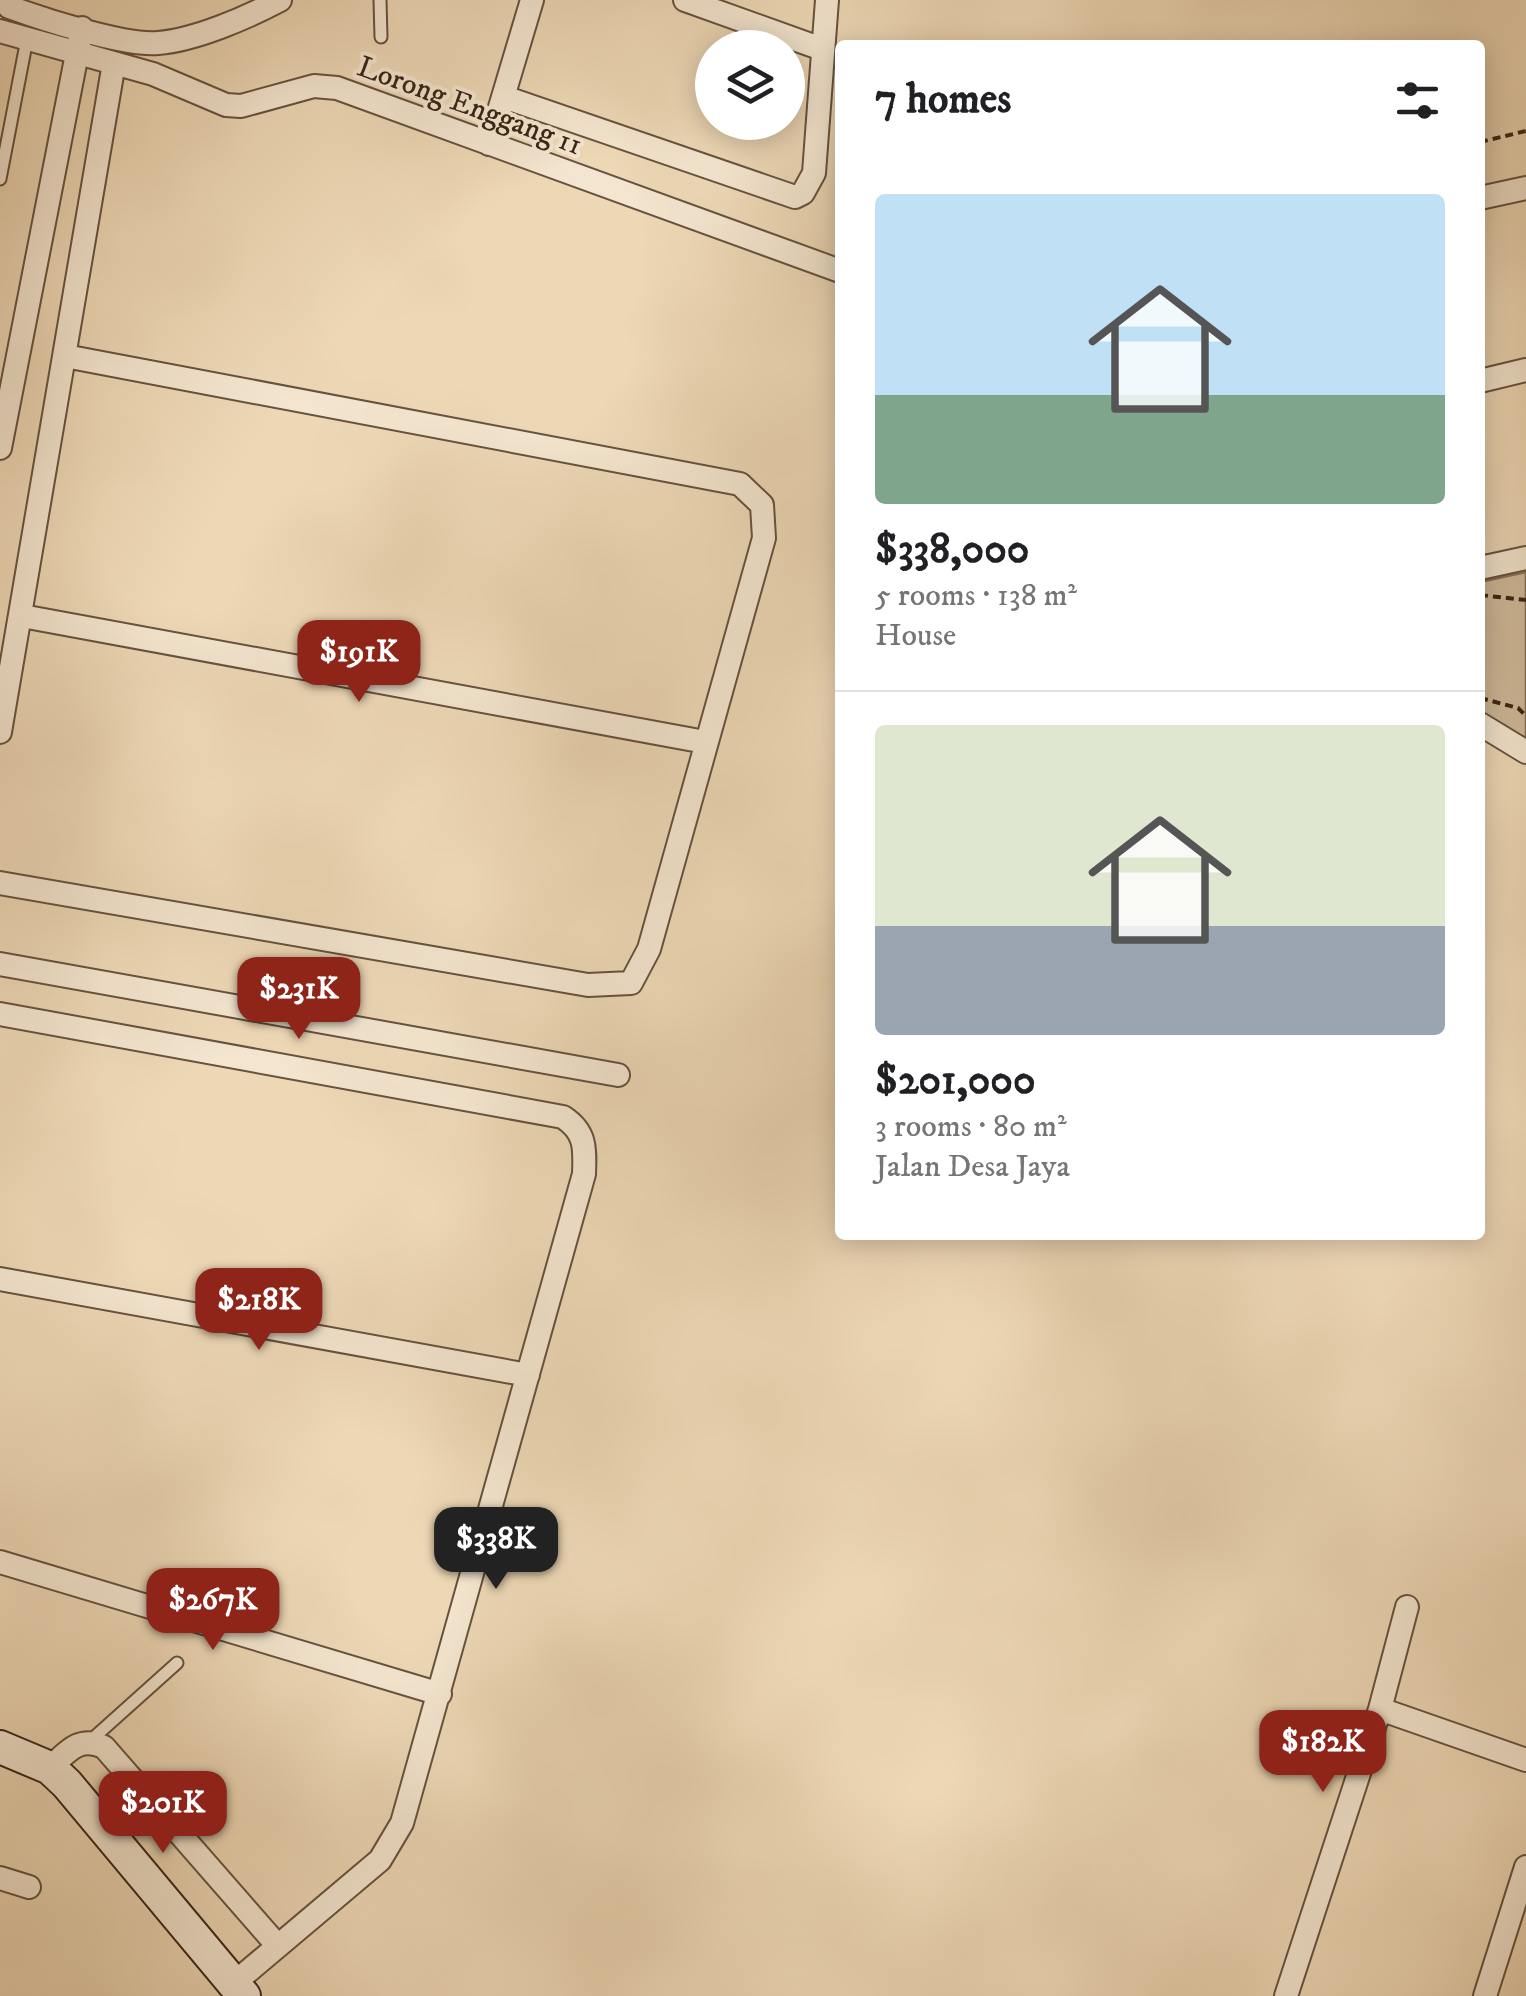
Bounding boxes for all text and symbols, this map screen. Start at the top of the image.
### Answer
map controls [695,30,805,140]
button: layers [695,30,805,140]
street label: Lorong Enggang 11 [352,49,587,164]
icon: filters [1390,73,1445,128]
text: 7 homes [875,74,1011,126]
icon: home [1070,259,1250,439]
text: $338,000 [875,524,1029,576]
text: 5 rooms · 138 m² [875,576,1077,616]
text: House [875,616,956,656]
pin: $191K [289,620,429,705]
text: $191K [319,632,399,672]
icon: home [1070,790,1250,970]
pin: $231K [229,957,369,1042]
text: $231K [259,969,339,1009]
text: $201,000 [875,1055,1036,1107]
text: 3 rooms · 80 m² [875,1107,1067,1147]
text: Jalan Desa Jaya [875,1147,1070,1187]
pin: $218K [189,1268,329,1353]
text: $218K [217,1280,301,1320]
pin: $338K [426,1507,566,1592]
text: $338K [456,1519,536,1559]
pin: $267K [143,1568,283,1653]
text: $267K [168,1580,258,1620]
pin: $182K [1253,1710,1393,1795]
text: $182K [1281,1722,1365,1762]
pin: $201K [93,1771,233,1856]
text: $201K [121,1783,205,1823]

